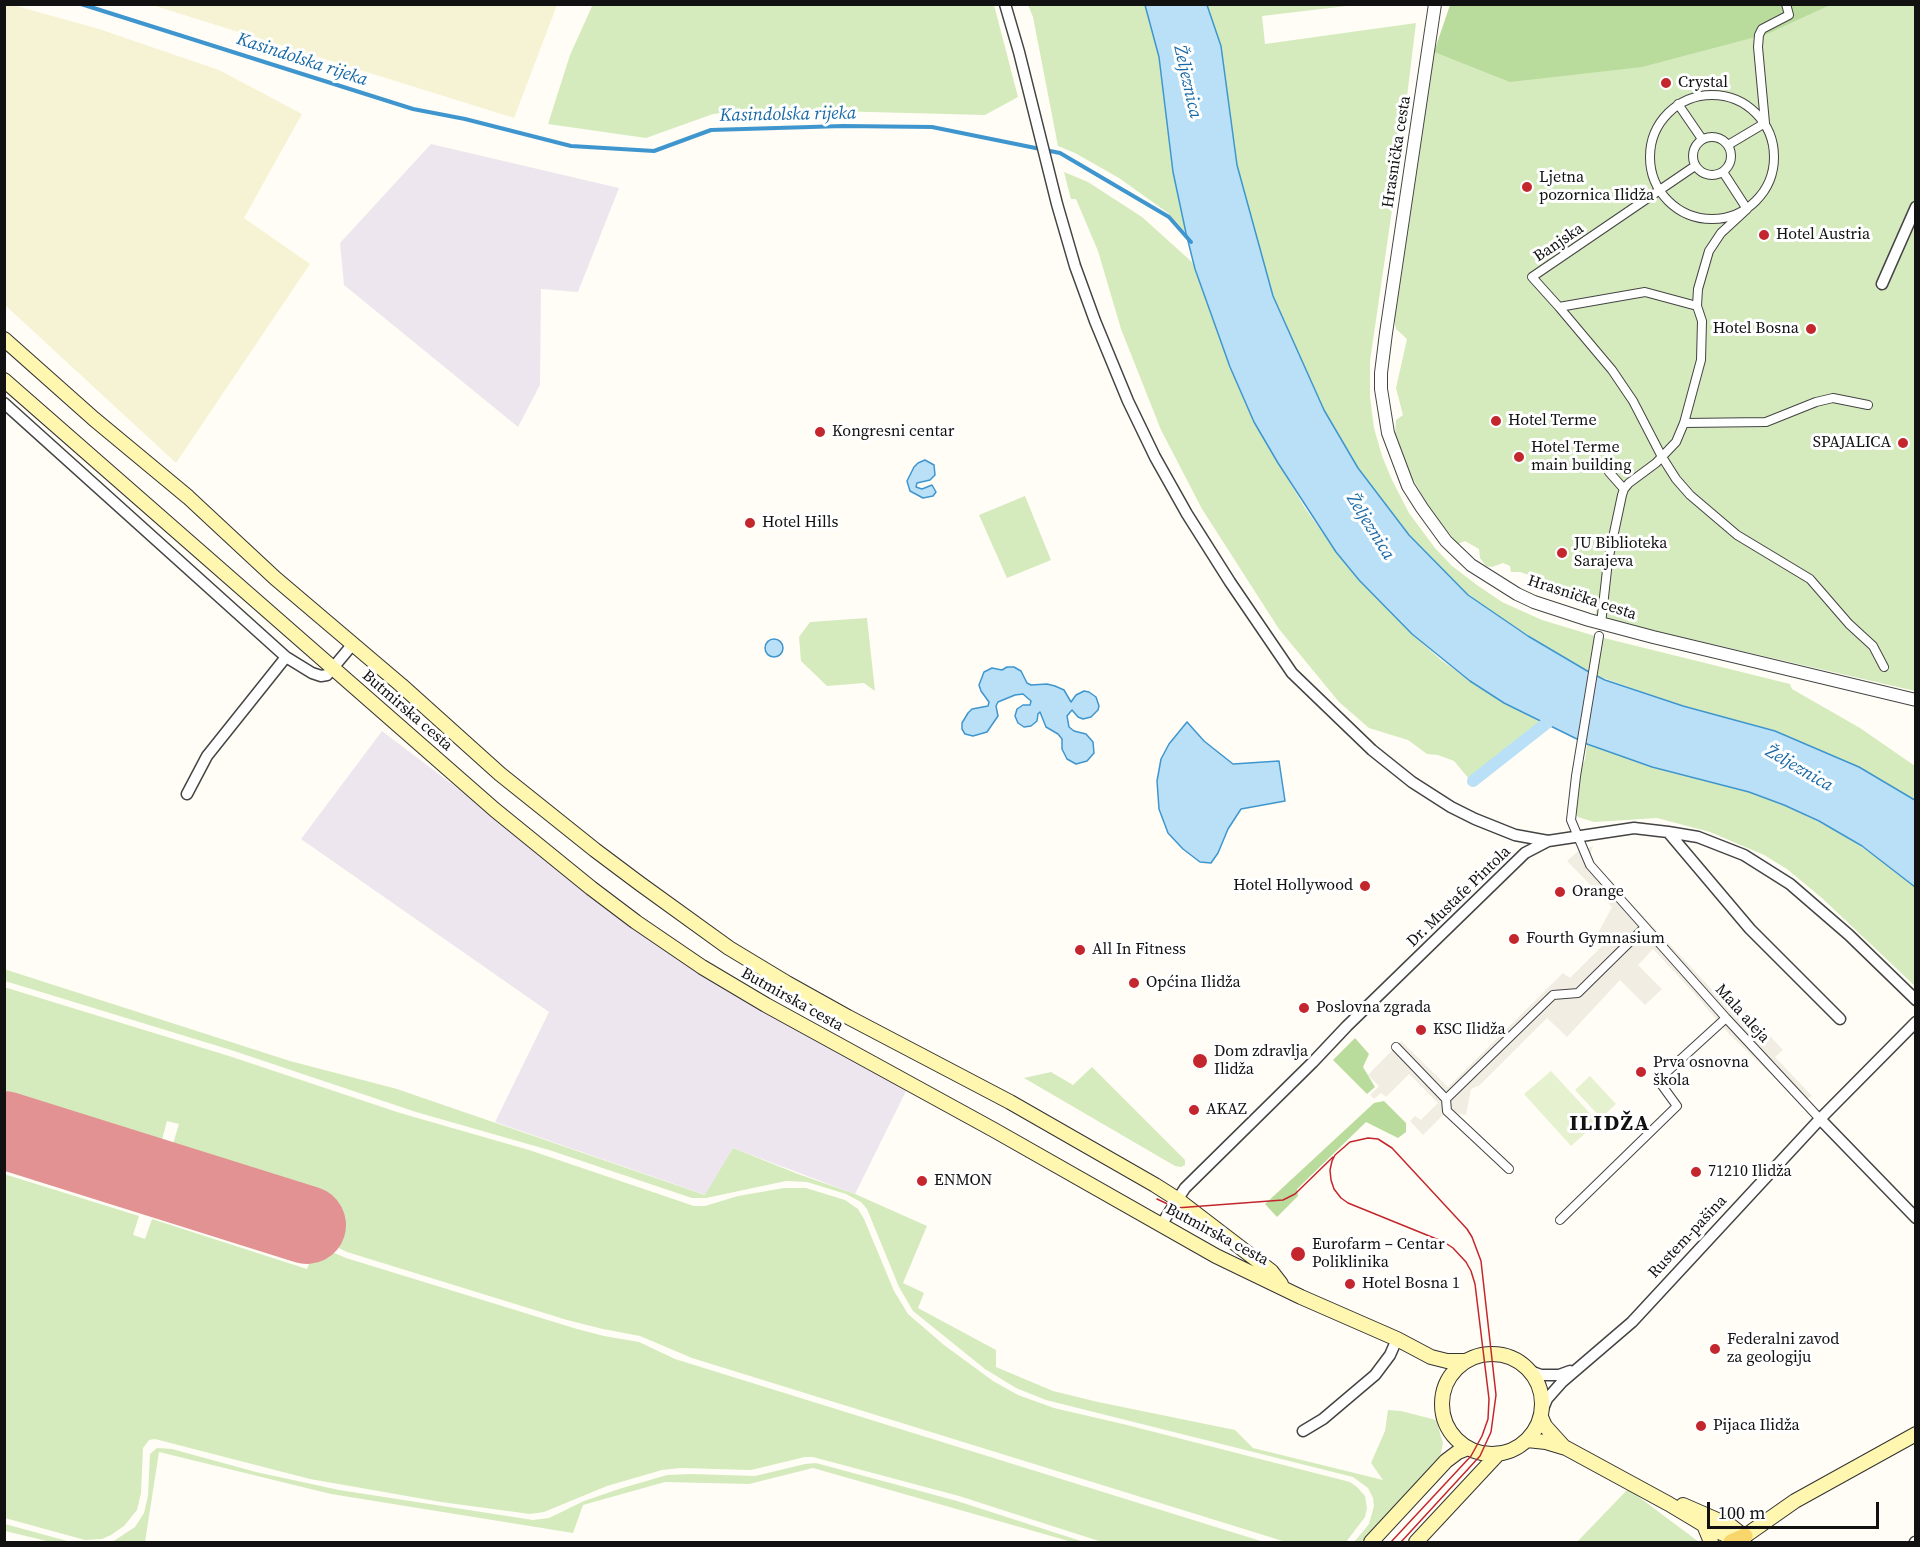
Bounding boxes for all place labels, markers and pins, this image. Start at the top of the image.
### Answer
place label: Crystal [1678,73,1728,93]
marker: Crystal [1659,76,1673,90]
place label: Ljetna pozornica Ilidža [1539,168,1654,206]
marker: Ljetna pozornica Ilidža [1520,180,1534,194]
place label: Hotel Austria [1776,225,1870,245]
marker: Hotel Austria [1757,228,1771,242]
place label: Hotel Bosna [1713,319,1799,339]
marker: Hotel Bosna [1804,322,1818,336]
place label: Hotel Terme [1508,411,1597,431]
marker: Hotel Terme [1489,414,1503,428]
place label: Kongresni centar [832,422,955,442]
marker: Kongresni centar [813,425,827,439]
place label: SPAJALICA [1813,433,1891,453]
marker: SPAJALICA [1896,436,1910,450]
place label: Hotel Terme main building [1531,438,1632,476]
marker: Hotel Terme main building [1512,450,1526,464]
place label: Hotel Hills [762,513,838,533]
marker: Hotel Hills [743,516,757,530]
place label: JU Biblioteka Sarajeva [1574,534,1668,572]
marker: JU Biblioteka Sarajeva [1555,546,1569,560]
place label: Hotel Hollywood [1233,876,1353,896]
marker: Hotel Hollywood [1358,879,1372,893]
place label: Orange [1572,882,1624,902]
marker: Orange [1553,885,1567,899]
place label: Fourth Gymnasium [1526,929,1665,949]
marker: Fourth Gymnasium [1507,932,1521,946]
place label: All In Fitness [1092,940,1186,960]
marker: All In Fitness [1073,943,1087,957]
place label: Općina Ilidža [1146,973,1241,993]
marker: Općina Ilidža [1127,976,1141,990]
place label: Poslovna zgrada [1316,998,1431,1018]
marker: Poslovna zgrada [1297,1001,1311,1015]
place label: KSC Ilidža [1433,1020,1506,1040]
marker: KSC Ilidža [1414,1023,1428,1037]
place label: Dom zdravlja Ilidža [1214,1042,1308,1080]
marker: Dom zdravlja Ilidža [1191,1052,1209,1070]
place label: Prva osnovna škola [1653,1053,1749,1091]
marker: Prva osnovna škola [1634,1065,1648,1079]
place label: AKAZ [1206,1100,1247,1120]
marker: AKAZ [1187,1103,1201,1117]
place label: 71210 Ilidža [1708,1162,1792,1182]
marker: 71210 Ilidža [1689,1165,1703,1179]
place label: ENMON [934,1171,992,1191]
marker: ENMON [915,1174,929,1188]
place label: Eurofarm – Centar Poliklinika [1312,1235,1445,1273]
marker: Eurofarm – Centar Poliklinika [1289,1245,1307,1263]
place label: Hotel Bosna 1 [1362,1274,1460,1294]
marker: Hotel Bosna 1 [1343,1277,1357,1291]
place label: Federalni zavod za geologiju [1727,1330,1839,1368]
marker: Federalni zavod za geologiju [1708,1342,1722,1356]
place label: Pijaca Ilidža [1713,1416,1800,1436]
marker: Pijaca Ilidža [1694,1419,1708,1433]

